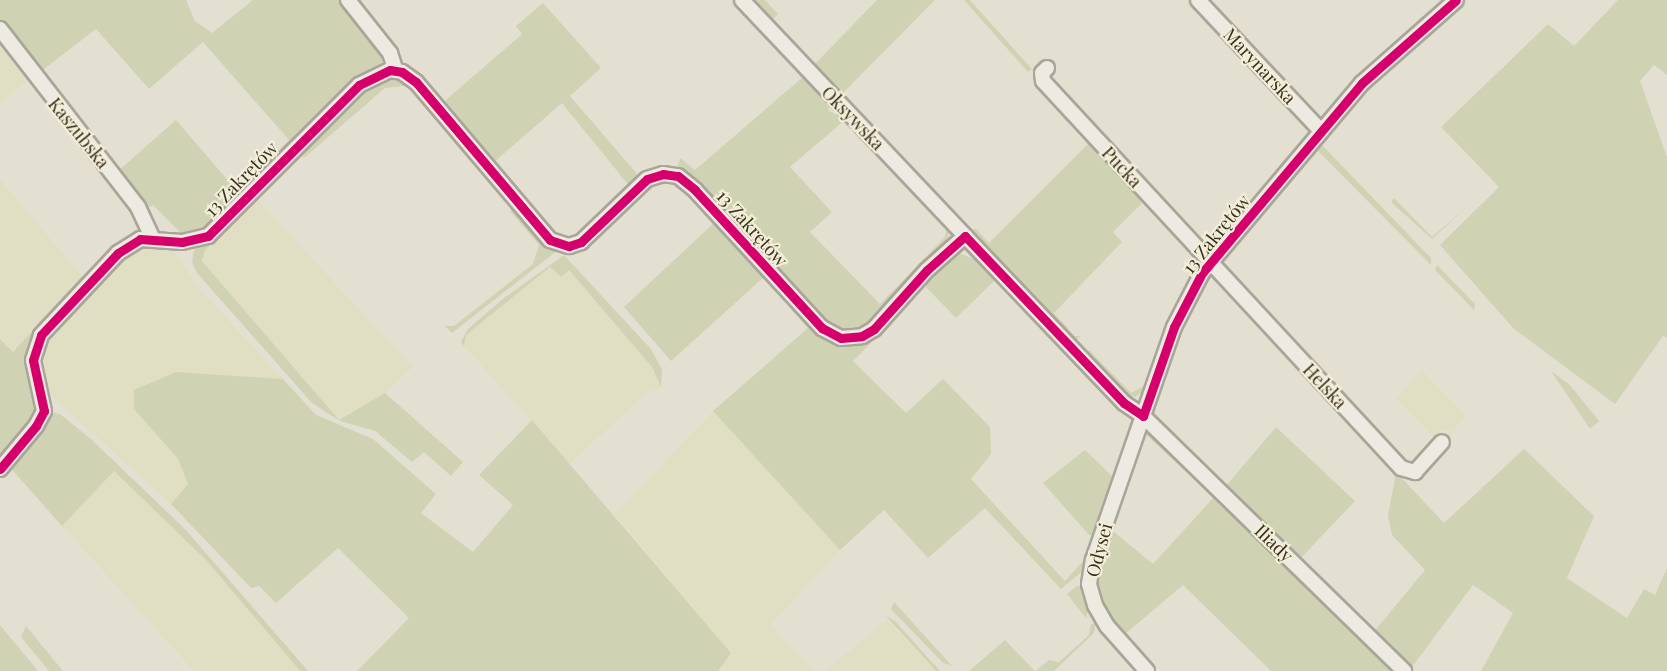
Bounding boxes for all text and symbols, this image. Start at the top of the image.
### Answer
street label: Marynarska [1219,23,1301,109]
street label: Oksywska [817,81,889,155]
street label: Kaszubska [44,93,114,173]
street label: 13 Zakrętów [200,137,282,221]
street label: Pucka [1098,142,1146,192]
street label: 13 Zakrętów [712,185,792,271]
street label: 13 Zakrętów [1178,190,1254,278]
street label: Helska [1299,359,1351,413]
street label: Iliady [1250,520,1298,566]
street label: Odysei [1081,521,1117,579]

